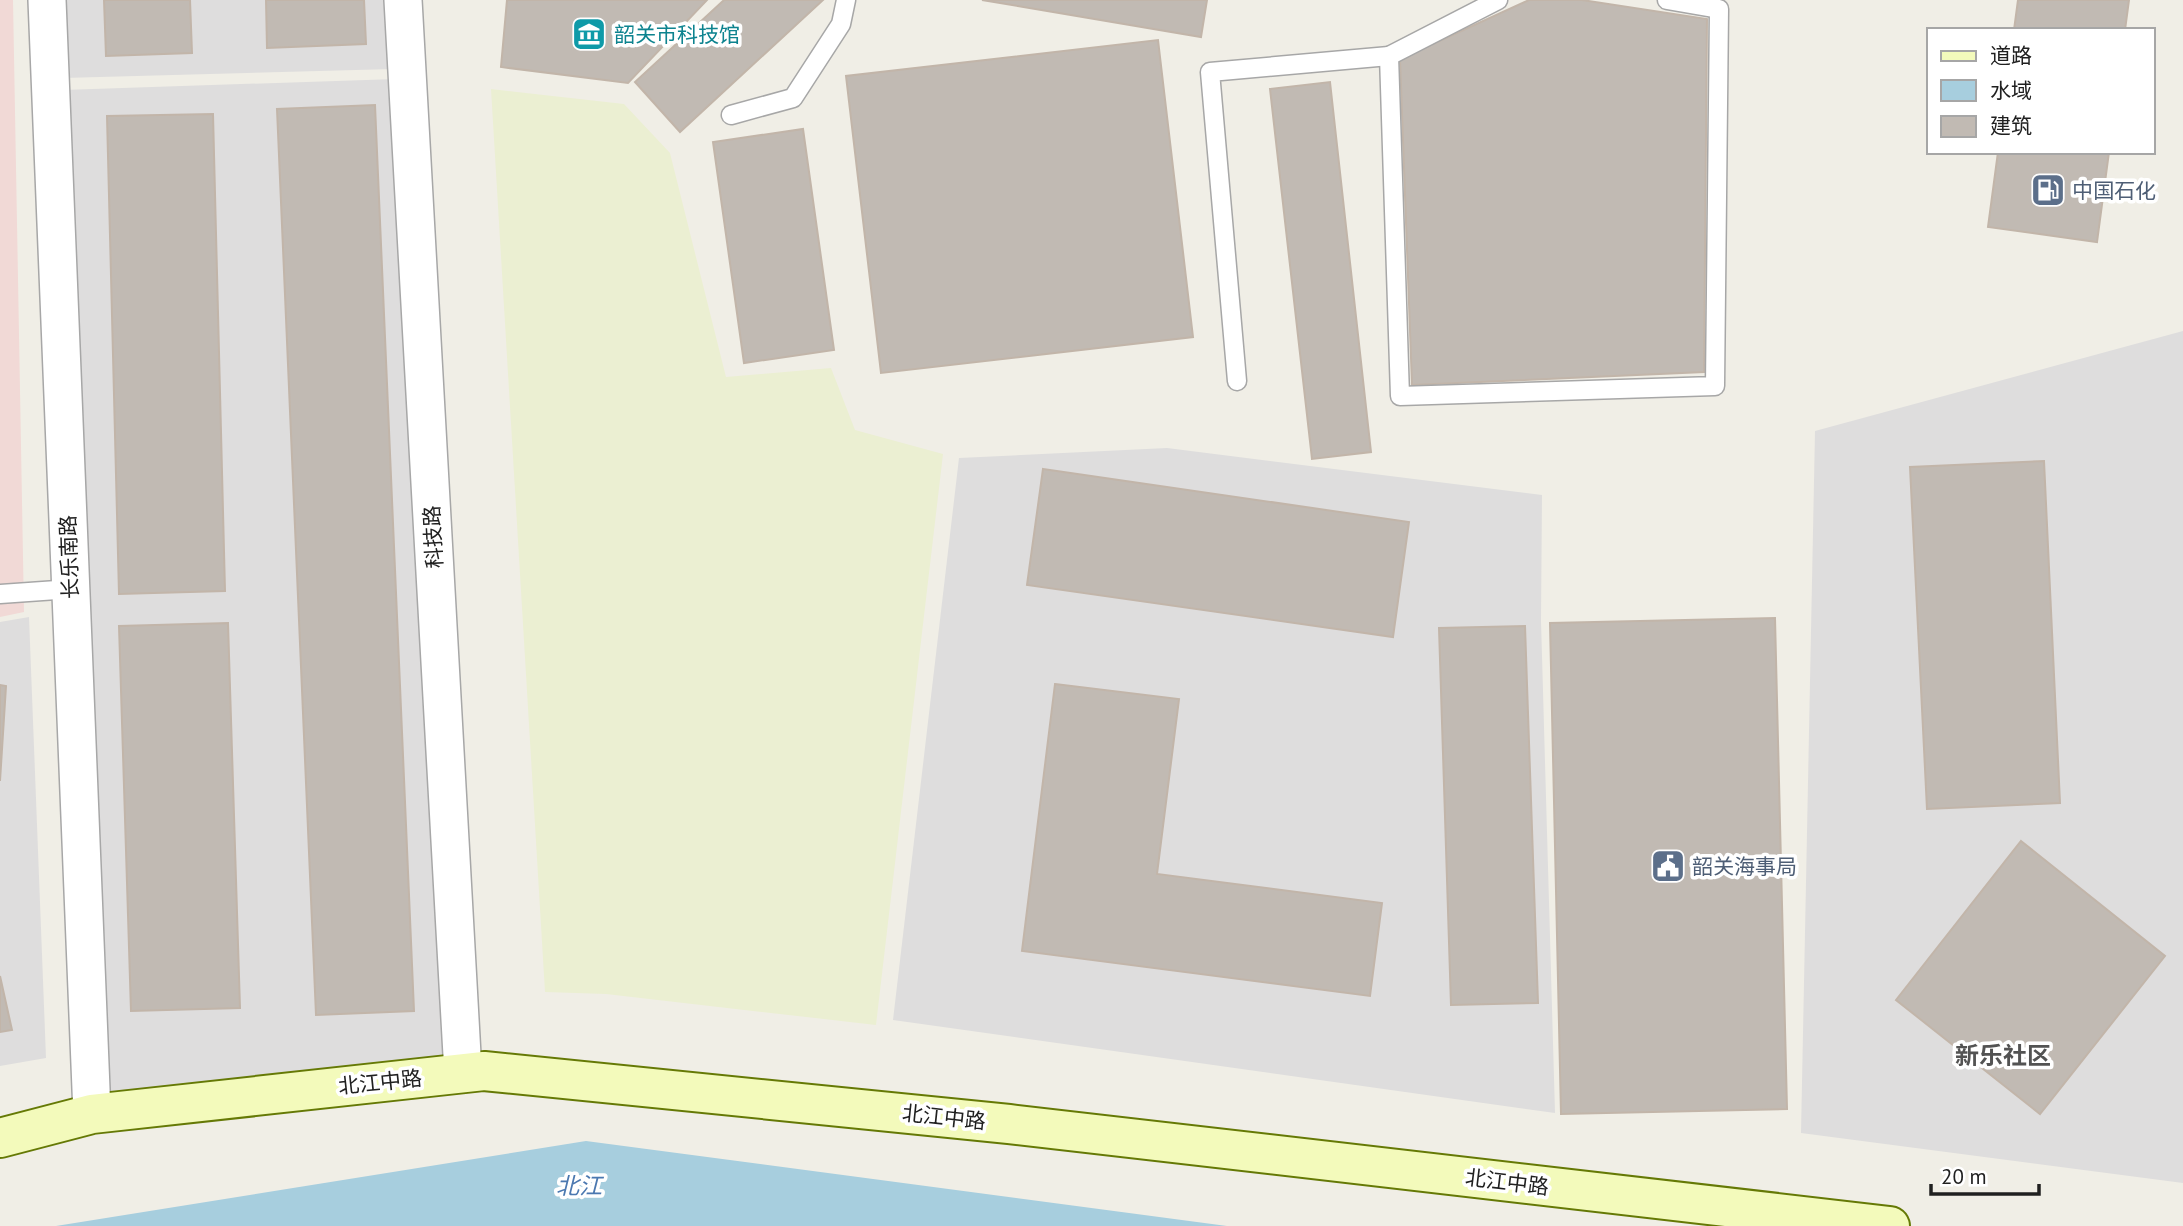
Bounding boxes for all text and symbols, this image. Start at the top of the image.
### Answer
museum icon: 韶关市科技馆 [570,15,608,53]
place label: 韶关市科技馆 [614,21,740,48]
legend [1927,28,2155,154]
text: 道路 [1990,42,2032,69]
text: 水域 [1990,77,2032,104]
text: 建筑 [1990,112,2032,139]
fuel station icon: 中国石化 [2029,171,2067,209]
place label: 中国石化 [2072,177,2156,204]
street label: 科技路 [418,505,448,569]
street label: 长乐南路 [54,515,84,599]
public building icon: 韶关海事局 [1649,847,1687,885]
place label: 韶关海事局 [1692,853,1797,880]
district label: 新乐社区 [1955,1040,2051,1071]
street label: 北江中路 [337,1064,423,1100]
street label: 北江中路 [901,1099,987,1135]
scale bar [1931,1152,2039,1196]
street label: 北江中路 [1464,1163,1550,1201]
text: 20 m [1941,1163,1987,1190]
water label: 北江 [556,1171,605,1200]

